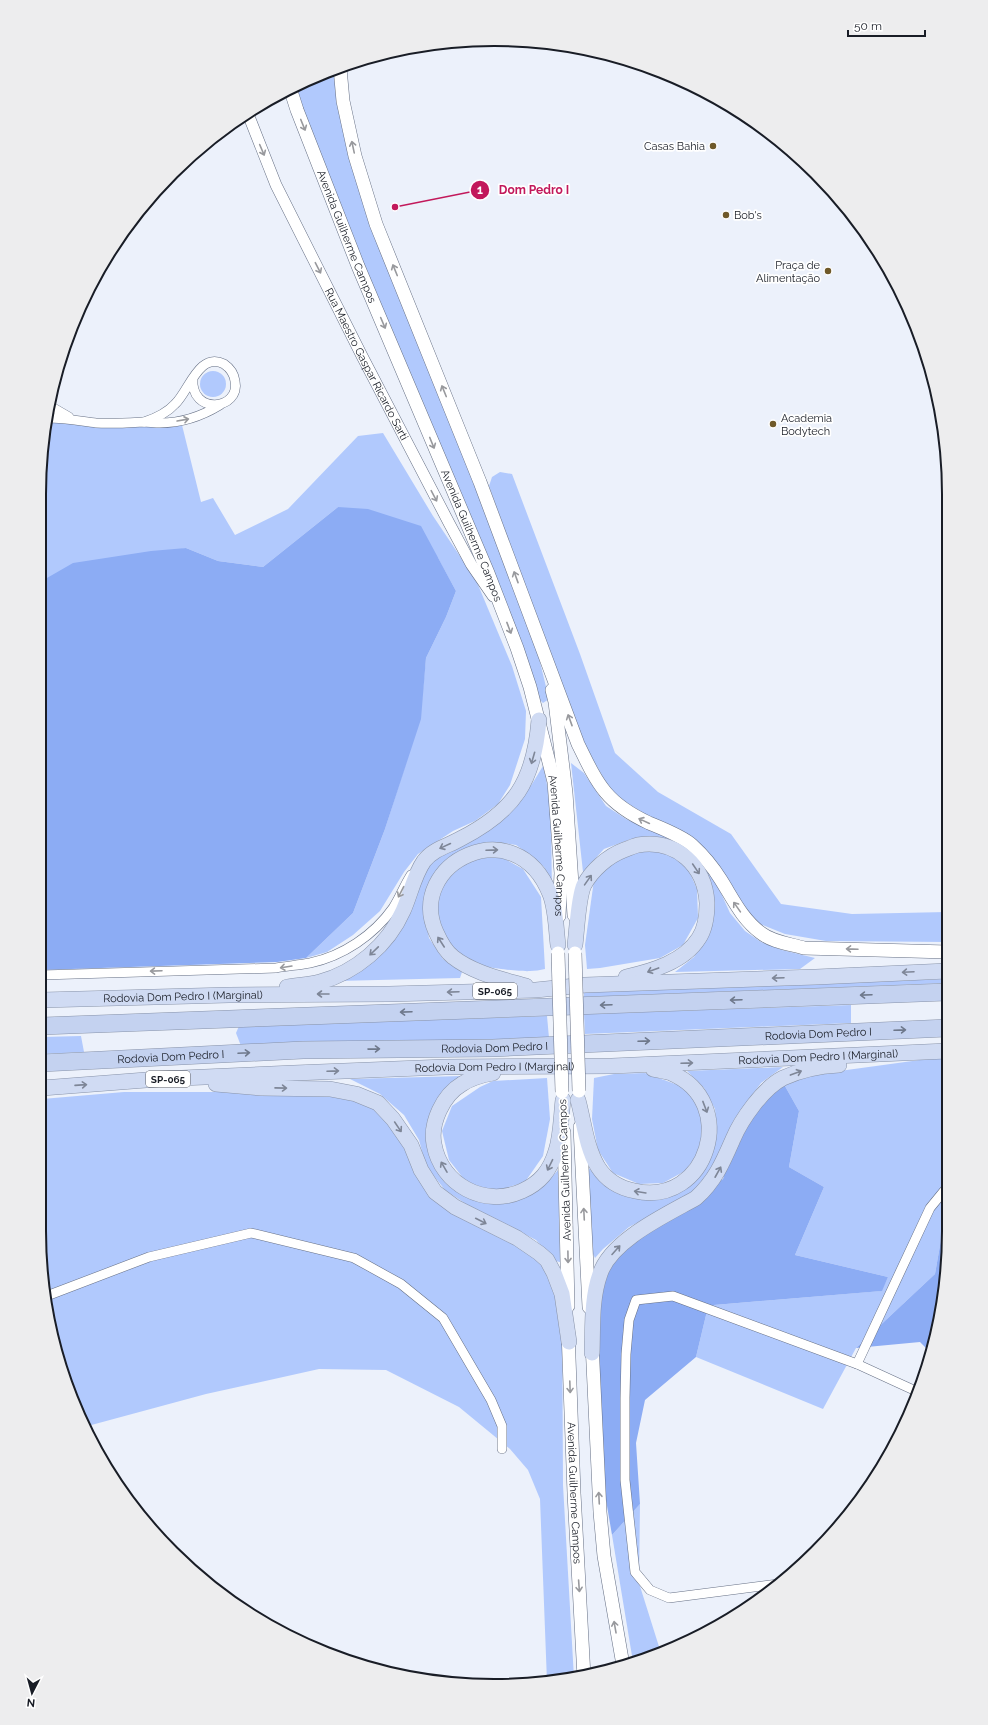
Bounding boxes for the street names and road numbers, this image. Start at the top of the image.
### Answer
street label: Avenida Guilherme Campos [315,168,379,305]
street label: Rua Maestro Gaspar Ricardo Sarti [322,286,411,442]
street label: Avenida Guilherme Campos [438,467,505,603]
street label: Avenida Guilherme Campos [546,773,568,917]
road number: SP-065 [473,983,517,999]
street label: Rodovia Dom Pedro I (Marginal) [103,988,263,1005]
street label: Rodovia Dom Pedro I [765,1025,872,1043]
street label: Rodovia Dom Pedro I [441,1039,548,1055]
street label: Rodovia Dom Pedro I [117,1047,225,1066]
street label: Rodovia Dom Pedro I (Marginal) [738,1047,898,1067]
street label: Rodovia Dom Pedro I (Marginal) [414,1060,574,1075]
road number: SP-065 [146,1071,190,1087]
street label: Avenida Guilherme Campos [556,1099,574,1241]
street label: Avenida Guilherme Campos [565,1422,584,1564]

